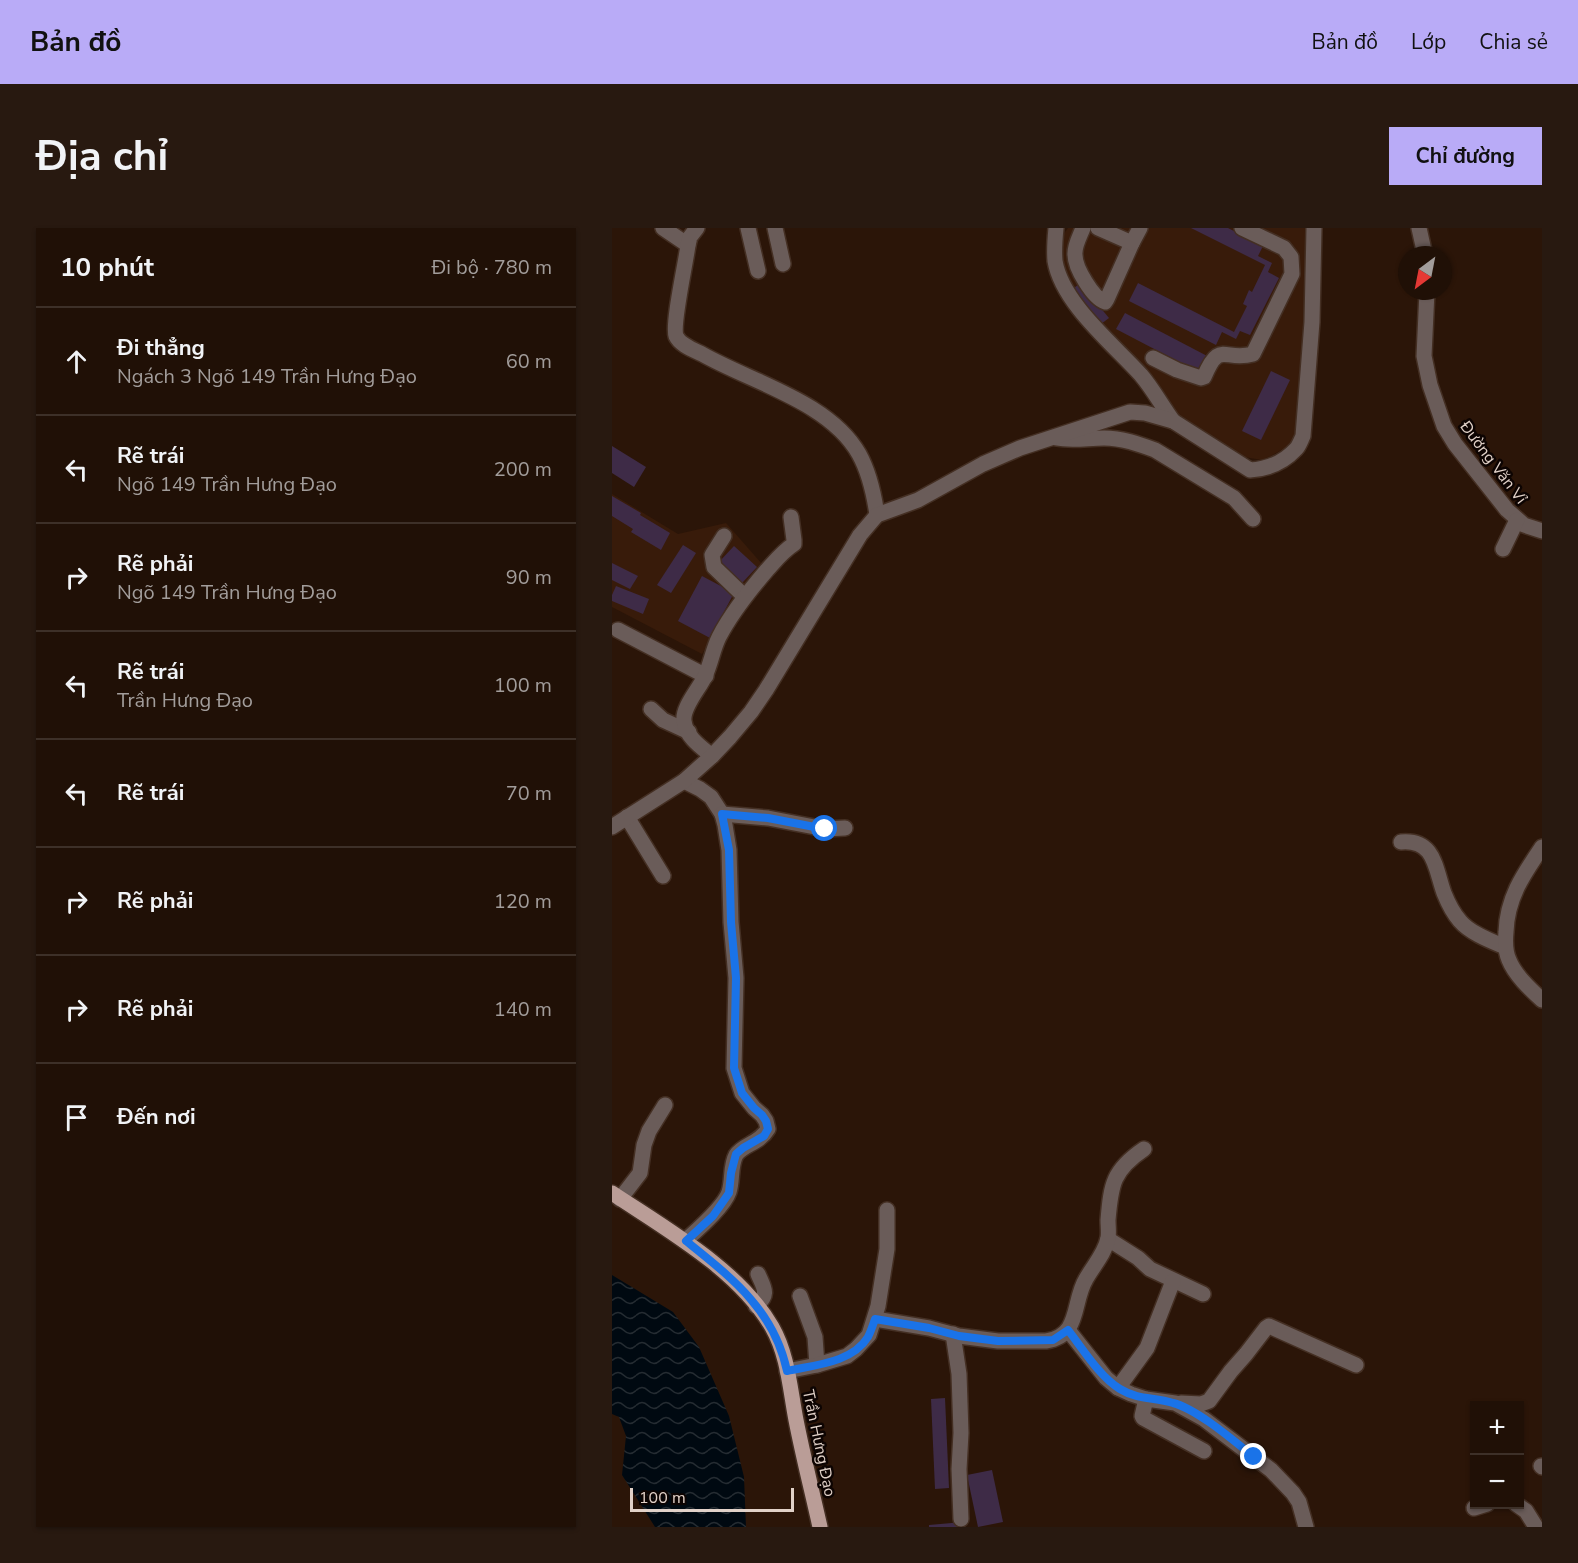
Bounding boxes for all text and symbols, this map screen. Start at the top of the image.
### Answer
text: Bản đồ [30,23,121,61]
text: Bản đồ [1311,28,1378,56]
text: Lớp [1411,28,1446,56]
text: Chia sẻ [1479,28,1548,56]
button: Chỉ đường [1389,127,1542,185]
text: Địa chỉ [36,128,168,185]
north arrow [1398,246,1452,300]
text: 10 phút [60,250,154,285]
text: Đi bộ · 780 m [432,254,552,281]
text: Đi thẳng [117,333,205,363]
icon: ahead [60,345,93,378]
text: 60 m [506,348,552,375]
text: Ngách 3 Ngõ 149 Trần Hưng Đạo [117,363,417,390]
street label: Đường Văn Vỉ [1454,416,1532,509]
text: Rẽ trái [117,441,184,471]
icon: left [60,453,93,486]
text: 200 m [494,456,552,483]
text: Ngõ 149 Trần Hưng Đạo [117,471,337,498]
text: Rẽ phải [117,549,193,579]
icon: right [60,561,93,594]
text: 90 m [506,564,552,591]
text: Ngõ 149 Trần Hưng Đạo [117,579,337,606]
text: Rẽ trái [117,657,184,687]
icon: left [60,669,93,702]
text: 100 m [494,672,552,699]
text: Trần Hưng Đạo [117,687,253,714]
icon: left [60,777,93,810]
text: Rẽ trái [117,778,184,808]
text: 70 m [506,780,552,807]
route start [811,815,837,841]
icon: right [60,885,93,918]
text: Rẽ phải [117,886,193,916]
text: 120 m [494,888,552,915]
icon: right [60,993,93,1026]
text: Rẽ phải [117,994,193,1024]
text: 140 m [494,996,552,1023]
icon: arrive [60,1101,93,1134]
text: Đến nơi [117,1102,196,1132]
street label: Trần Hưng Đạo [797,1388,841,1499]
map controls [1470,1401,1524,1509]
button: + [1470,1401,1524,1455]
route end [1240,1443,1266,1469]
button: − [1470,1455,1524,1509]
scale bar [630,1485,794,1512]
text: 100 m [639,1487,686,1509]

